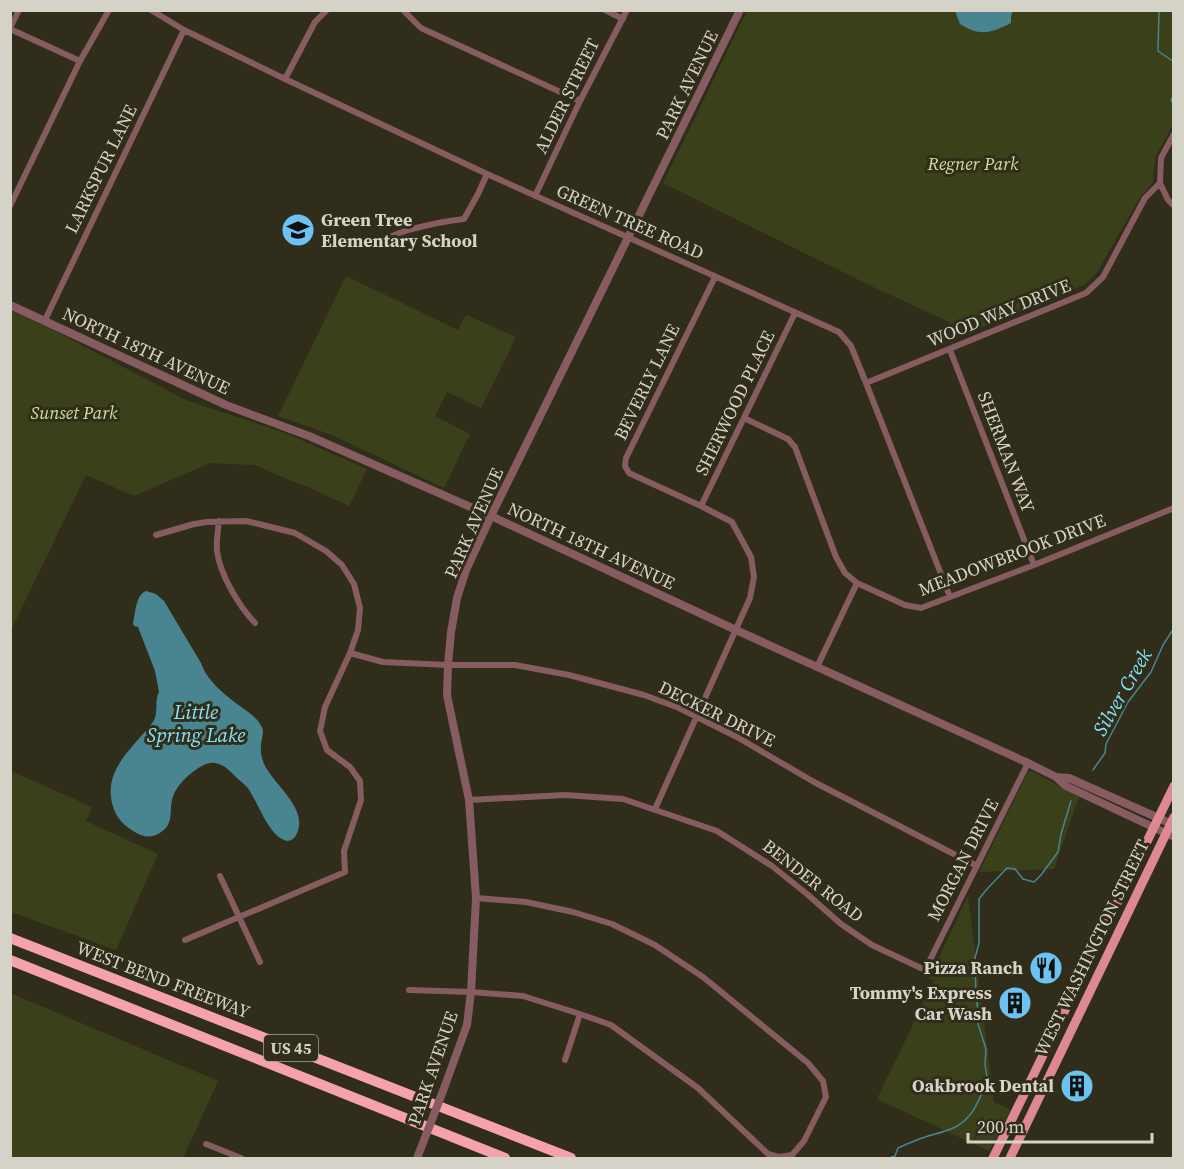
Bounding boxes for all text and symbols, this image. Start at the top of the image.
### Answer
street label: PARK AVENUE [649,26,724,144]
street label: ALDER STREET [528,34,605,158]
street label: LARKSPUR LANE [59,100,143,237]
park label: Regner Park [927,151,1019,176]
street label: GREEN TREE ROAD [552,178,708,265]
place label: Green Tree Elementary School [321,207,478,253]
school or university icon: Green Tree Elementary School [280,212,316,248]
street label: WOOD WAY DRIVE [923,272,1074,353]
street label: NORTH 18TH AVENUE [58,301,234,400]
street label: BEVERLY LANE [608,319,686,444]
street label: SHERWOOD PLACE [689,326,781,479]
street label: SHERMAN WAY [972,388,1041,516]
park label: Sunset Park [30,400,118,425]
street label: PARK AVENUE [438,463,509,582]
street label: NORTH 18TH AVENUE [503,496,679,595]
street label: MEADOWBROOK DRIVE [915,507,1109,602]
water label: Silver Creek [1086,643,1158,741]
street label: DECKER DRIVE [655,675,780,753]
water label: Little Spring Lake [147,698,245,749]
street label: MORGAN DRIVE [921,794,1004,925]
street label: BENDER ROAD [758,833,869,928]
street label: WEST WASHINGTON STREET [1028,835,1155,1060]
street label: WEST BEND FREEWAY [73,935,254,1024]
restaurant icon: Pizza Ranch [1028,950,1064,986]
place label: Pizza Ranch [923,955,1023,980]
place label: Tommy's Express Car Wash [850,980,992,1026]
building icon: Tommy's Express Car Wash [997,985,1033,1021]
street label: PARK AVENUE [401,1008,464,1128]
road number: US 45 [264,1035,318,1061]
building icon: Oakbrook Dental [1059,1068,1095,1104]
place label: Oakbrook Dental [912,1073,1054,1098]
scale bar [968,1106,1152,1144]
text: 200 m [977,1114,1024,1139]

